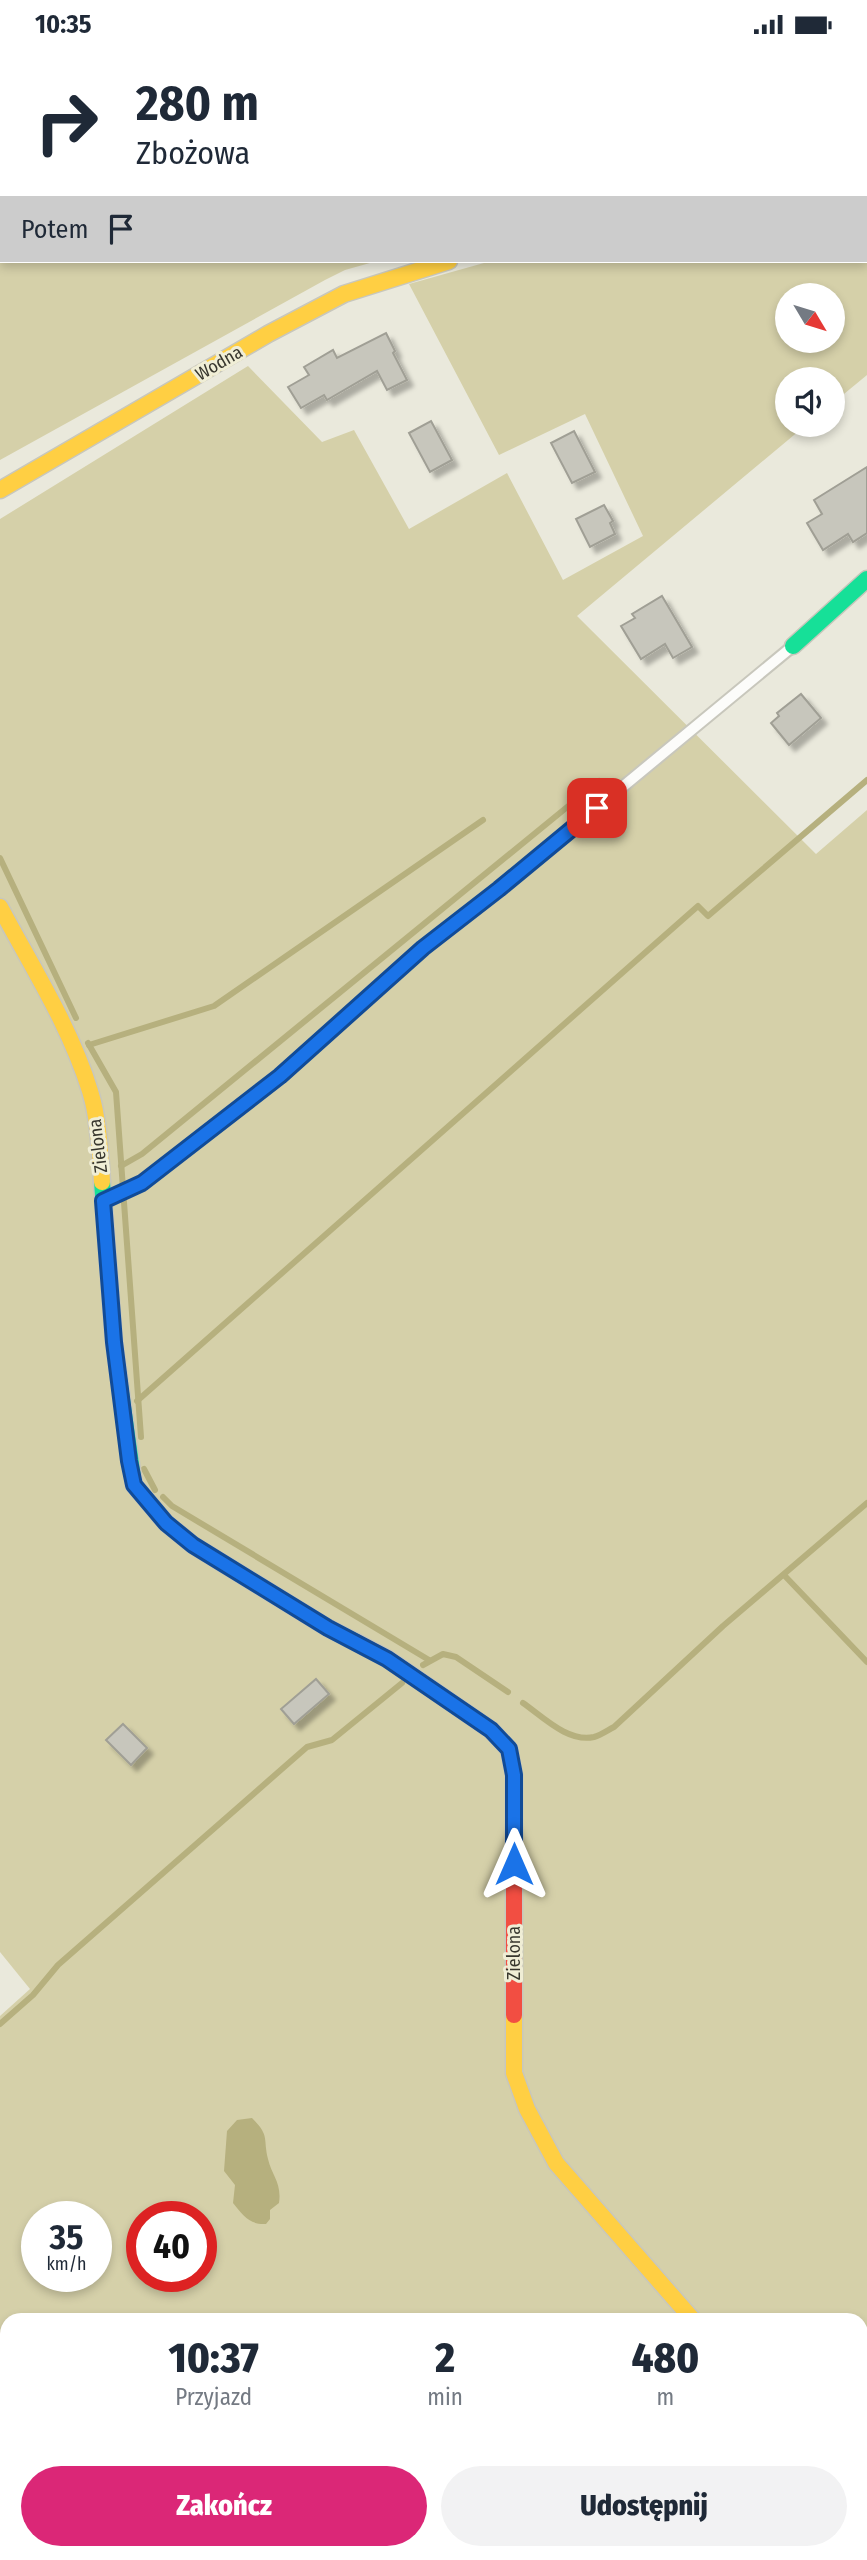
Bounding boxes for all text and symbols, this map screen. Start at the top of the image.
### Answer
text: 10:35 [35,9,92,40]
text: 280 m [136,74,259,133]
icon: right [21,77,112,168]
text: Zbożowa [136,134,250,172]
icon: arrive [102,210,140,248]
text: Potem [21,214,88,245]
north arrow [775,283,845,353]
map controls [775,283,845,437]
street label: Wodna [192,341,247,385]
button: sound [775,367,845,437]
pin [567,778,627,838]
icon: arrive [578,789,616,827]
street label: Zielona [84,1118,112,1174]
position arrow [477,1827,551,1901]
street label: Zielona [503,1926,525,1980]
speed limit sign: 40 [126,2201,217,2292]
text: 35 [50,2216,83,2258]
text: km/h [46,2253,87,2275]
text: 10:37 [169,2333,259,2383]
text: 2 [435,2333,455,2383]
text: 480 [632,2333,699,2383]
text: Przyjazd [175,2383,252,2411]
text: min [427,2383,463,2411]
text: m [657,2383,674,2411]
button: Zakończ [21,2466,427,2546]
button: Udostępnij [441,2466,847,2546]

